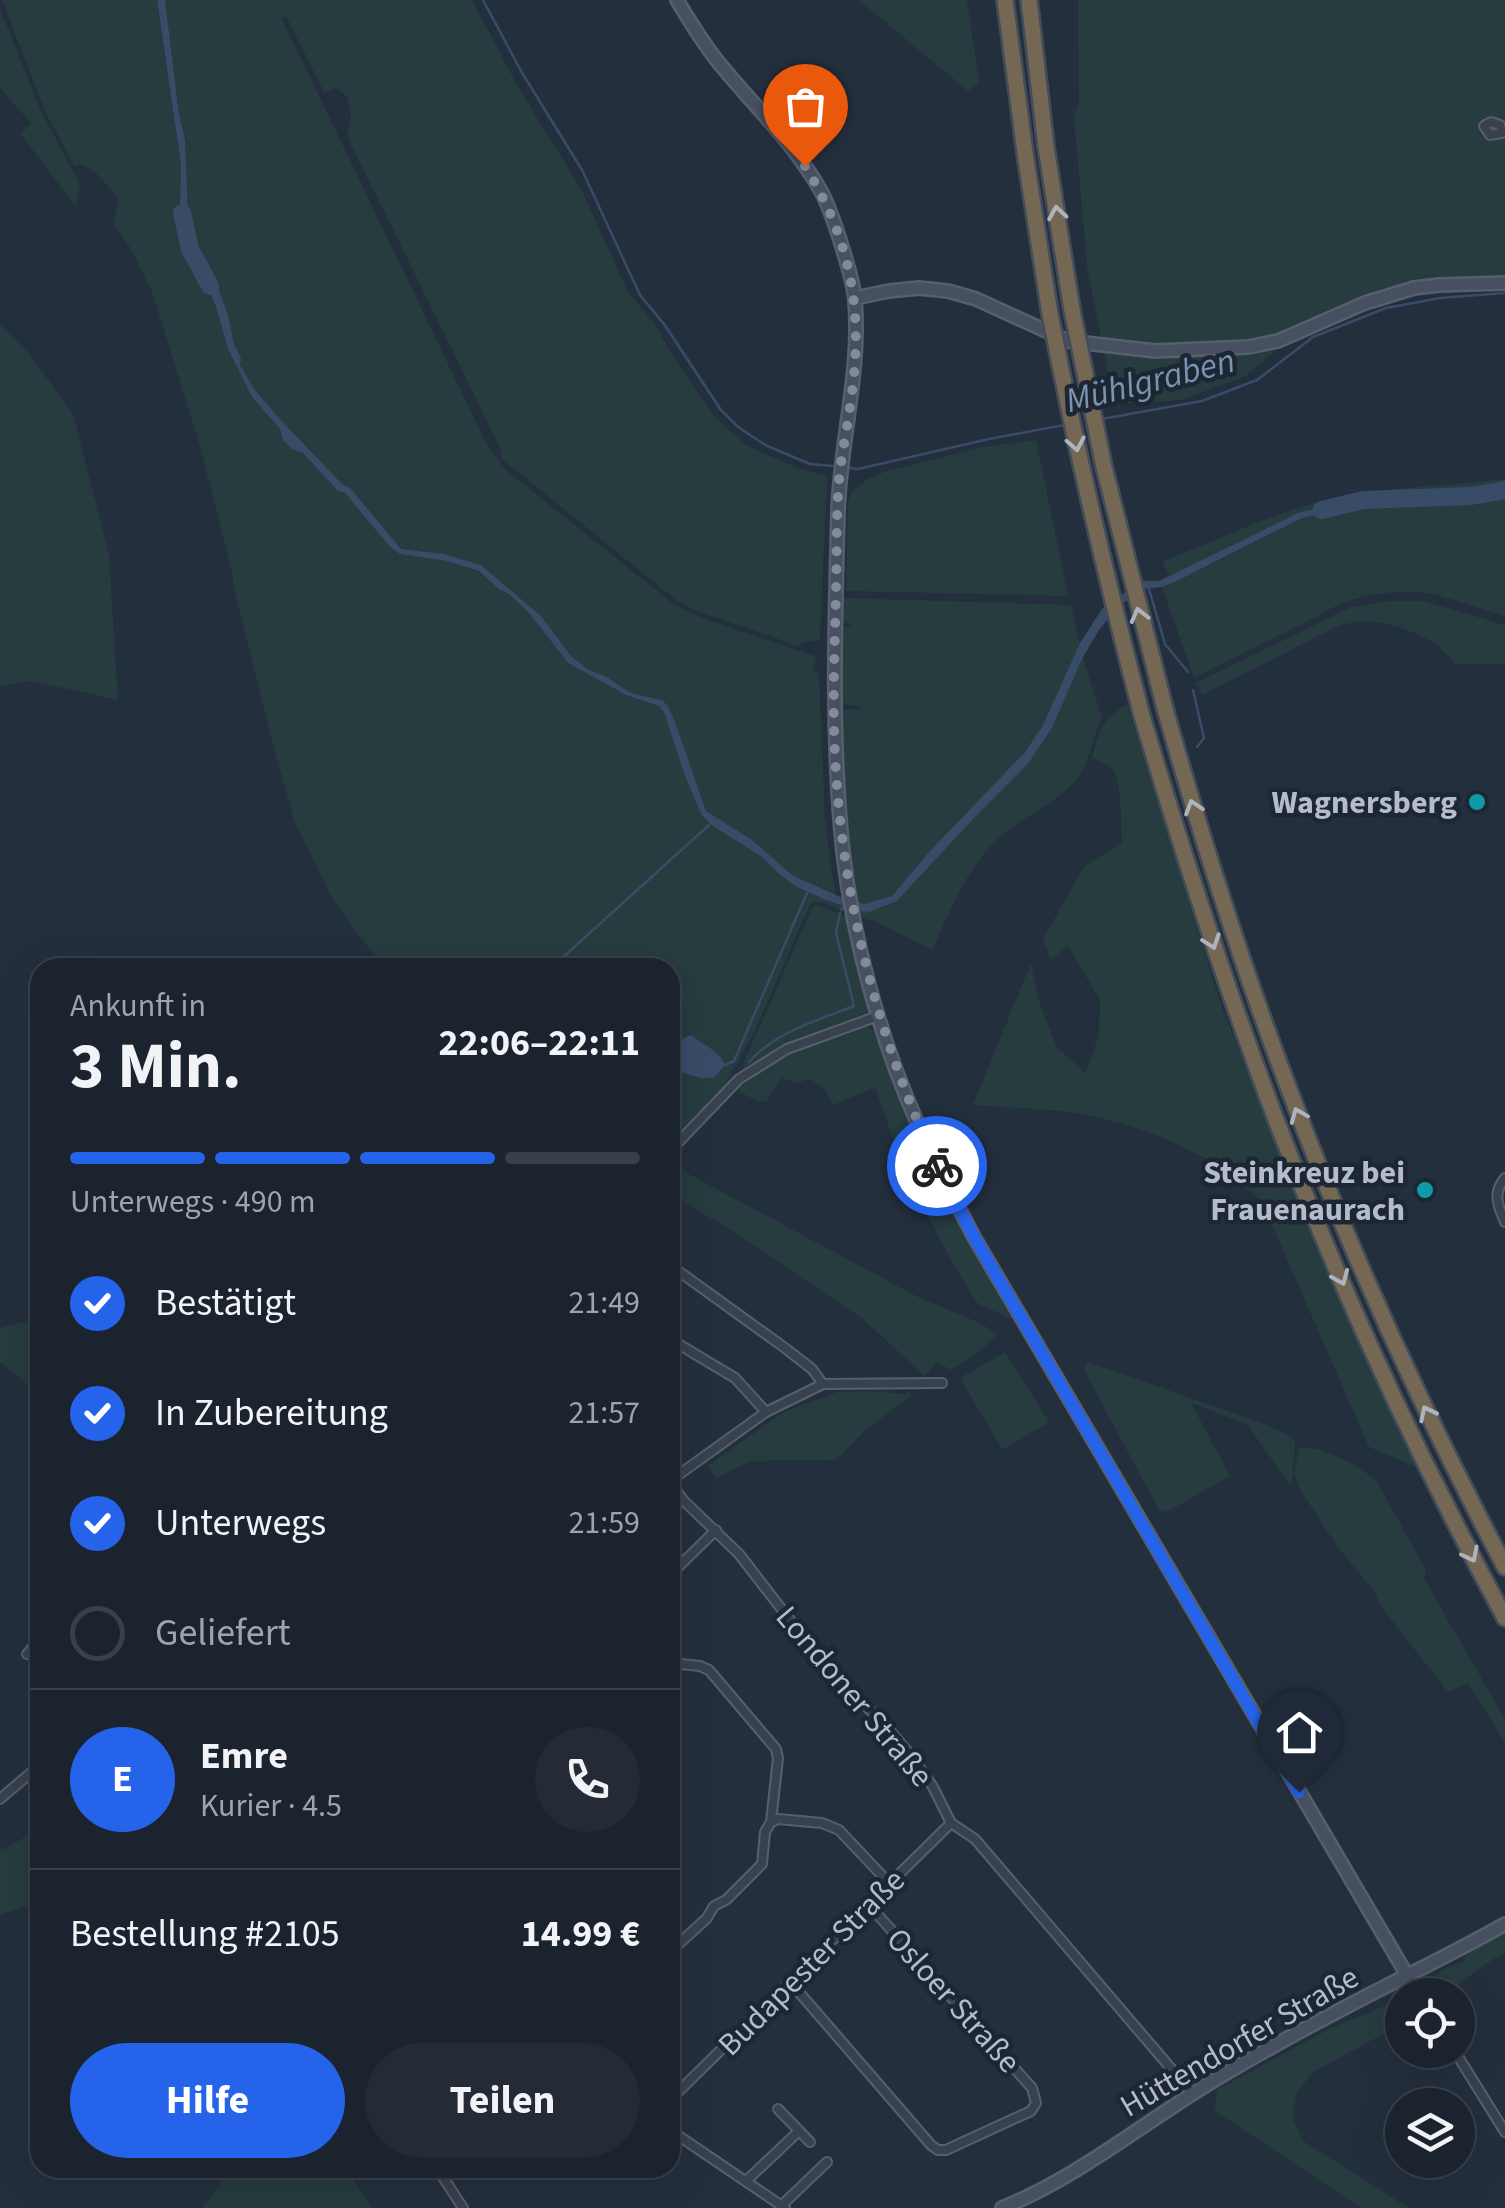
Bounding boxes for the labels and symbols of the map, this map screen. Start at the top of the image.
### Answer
pin [763,64,848,167]
one-way arrow [1047,205,1068,222]
water label: Mühlgraben [1060,336,1240,426]
one-way arrow [1065,435,1086,452]
one-way arrow [1130,607,1151,624]
place label: Wagnersberg [1271,780,1457,826]
marker: Wagnersberg [1466,791,1488,813]
one-way arrow [1184,799,1205,816]
one-way arrow [1200,933,1221,950]
one-way arrow [1290,1107,1310,1124]
courier [887,1116,987,1216]
place label: Steinkreuz bei Frauenaurach [1203,1150,1405,1233]
marker: Steinkreuz bei Frauenaurach [1414,1179,1436,1201]
one-way arrow [1329,1268,1349,1286]
one-way arrow [1419,1405,1439,1423]
one-way arrow [1459,1544,1478,1562]
street label: Londoner Straße [765,1596,944,1797]
pin [1257,1690,1342,1793]
street label: Budapester Straße [708,1859,916,2067]
street label: Osloer Straße [875,1918,1031,2083]
street label: Hüttendorfer Straße [1112,1955,1367,2129]

